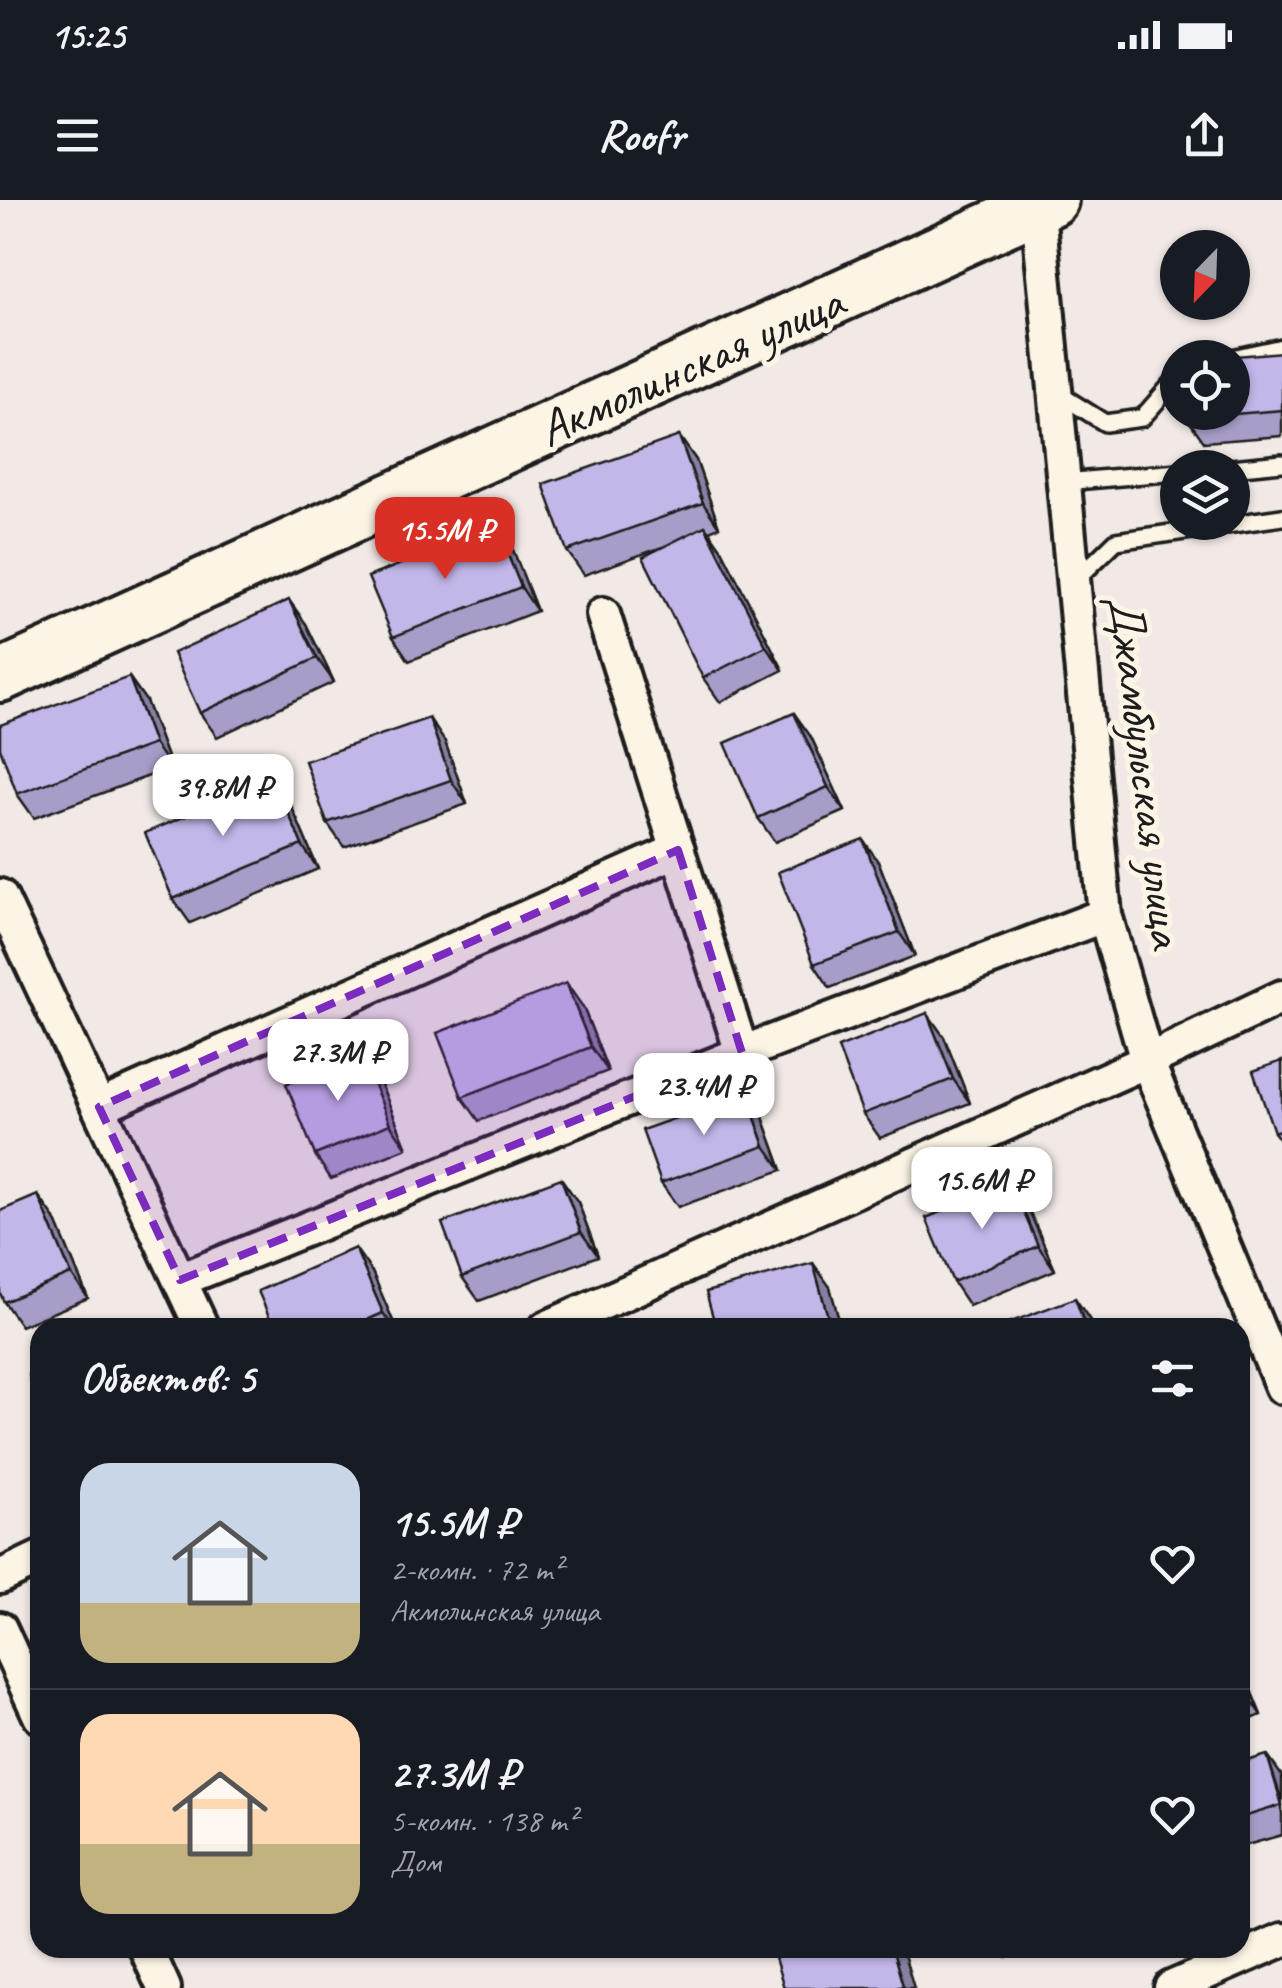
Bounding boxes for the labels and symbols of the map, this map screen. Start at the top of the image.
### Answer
north arrow [1160,230,1250,320]
street label: Акмолинская улица [528,269,856,461]
pin: 15.5M ₽ [353,497,537,582]
street label: Джамбульская улица [1094,591,1200,954]
pin: 39.8M ₽ [131,754,315,839]
pin: 27.3M ₽ [246,1019,430,1104]
pin: 23.4M ₽ [612,1053,796,1138]
pin: 15.6M ₽ [890,1147,1074,1232]

